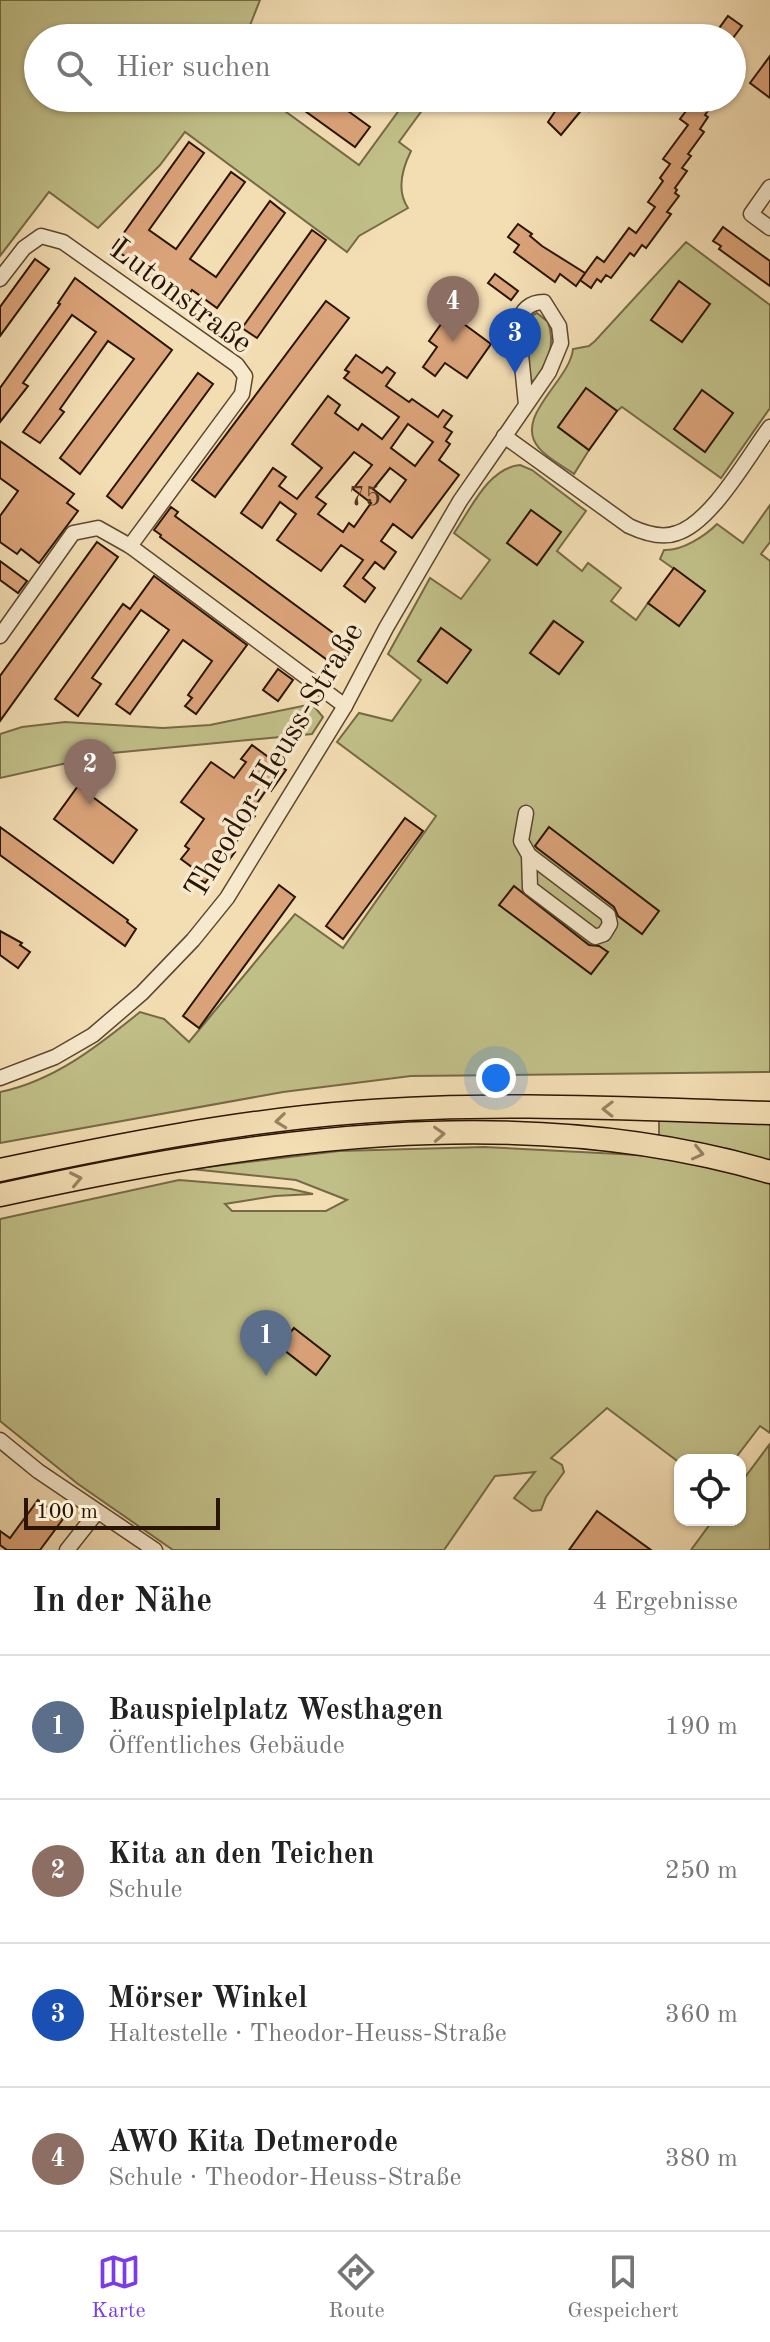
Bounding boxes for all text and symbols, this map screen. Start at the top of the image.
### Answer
search box [24,24,746,112]
icon: search [52,46,96,90]
text: Hier suchen [116,53,271,83]
street label: Lutonstraße [103,234,257,361]
pin: 4 [427,276,479,342]
pin: 3 [489,308,541,374]
house number: 75 [349,484,381,512]
street label: Theodor-Heuss-Straße [180,618,371,905]
pin: 2 [64,739,116,805]
your location [476,1058,516,1098]
one-way arrow [601,1100,614,1118]
one-way arrow [274,1112,287,1129]
one-way arrow [433,1125,446,1142]
one-way arrow [690,1144,704,1161]
one-way arrow [69,1171,83,1188]
pin: 1 [240,1310,292,1376]
map controls [674,1454,746,1526]
button: locate [674,1454,746,1526]
scale bar [24,1494,220,1530]
text: 100 m [36,1501,98,1523]
text: In der Nähe [32,1585,212,1619]
text: 4 Ergebnisse [592,1589,738,1615]
text: Bauspielplatz Westhagen [108,1696,443,1726]
text: 1 [50,1714,66,1740]
text: 190 m [665,1714,738,1740]
text: Öffentliches Gebäude [108,1733,345,1759]
text: Kita an den Teichen [108,1840,375,1870]
text: 2 [50,1858,66,1884]
text: 250 m [665,1858,738,1884]
text: Schule [108,1877,182,1903]
text: Mörser Winkel [108,1984,307,2014]
text: 3 [50,2002,66,2028]
text: 360 m [665,2002,738,2028]
text: Haltestelle · Theodor-Heuss-Straße [108,2021,507,2047]
text: AWO Kita Detmerode [108,2128,398,2158]
text: 4 [50,2146,66,2172]
text: 380 m [665,2146,738,2172]
text: Schule · Theodor-Heuss-Straße [108,2165,462,2191]
tab: Karte [91,2250,146,2325]
tab: Route [328,2250,385,2325]
tab: Gespeichert [567,2250,679,2325]

